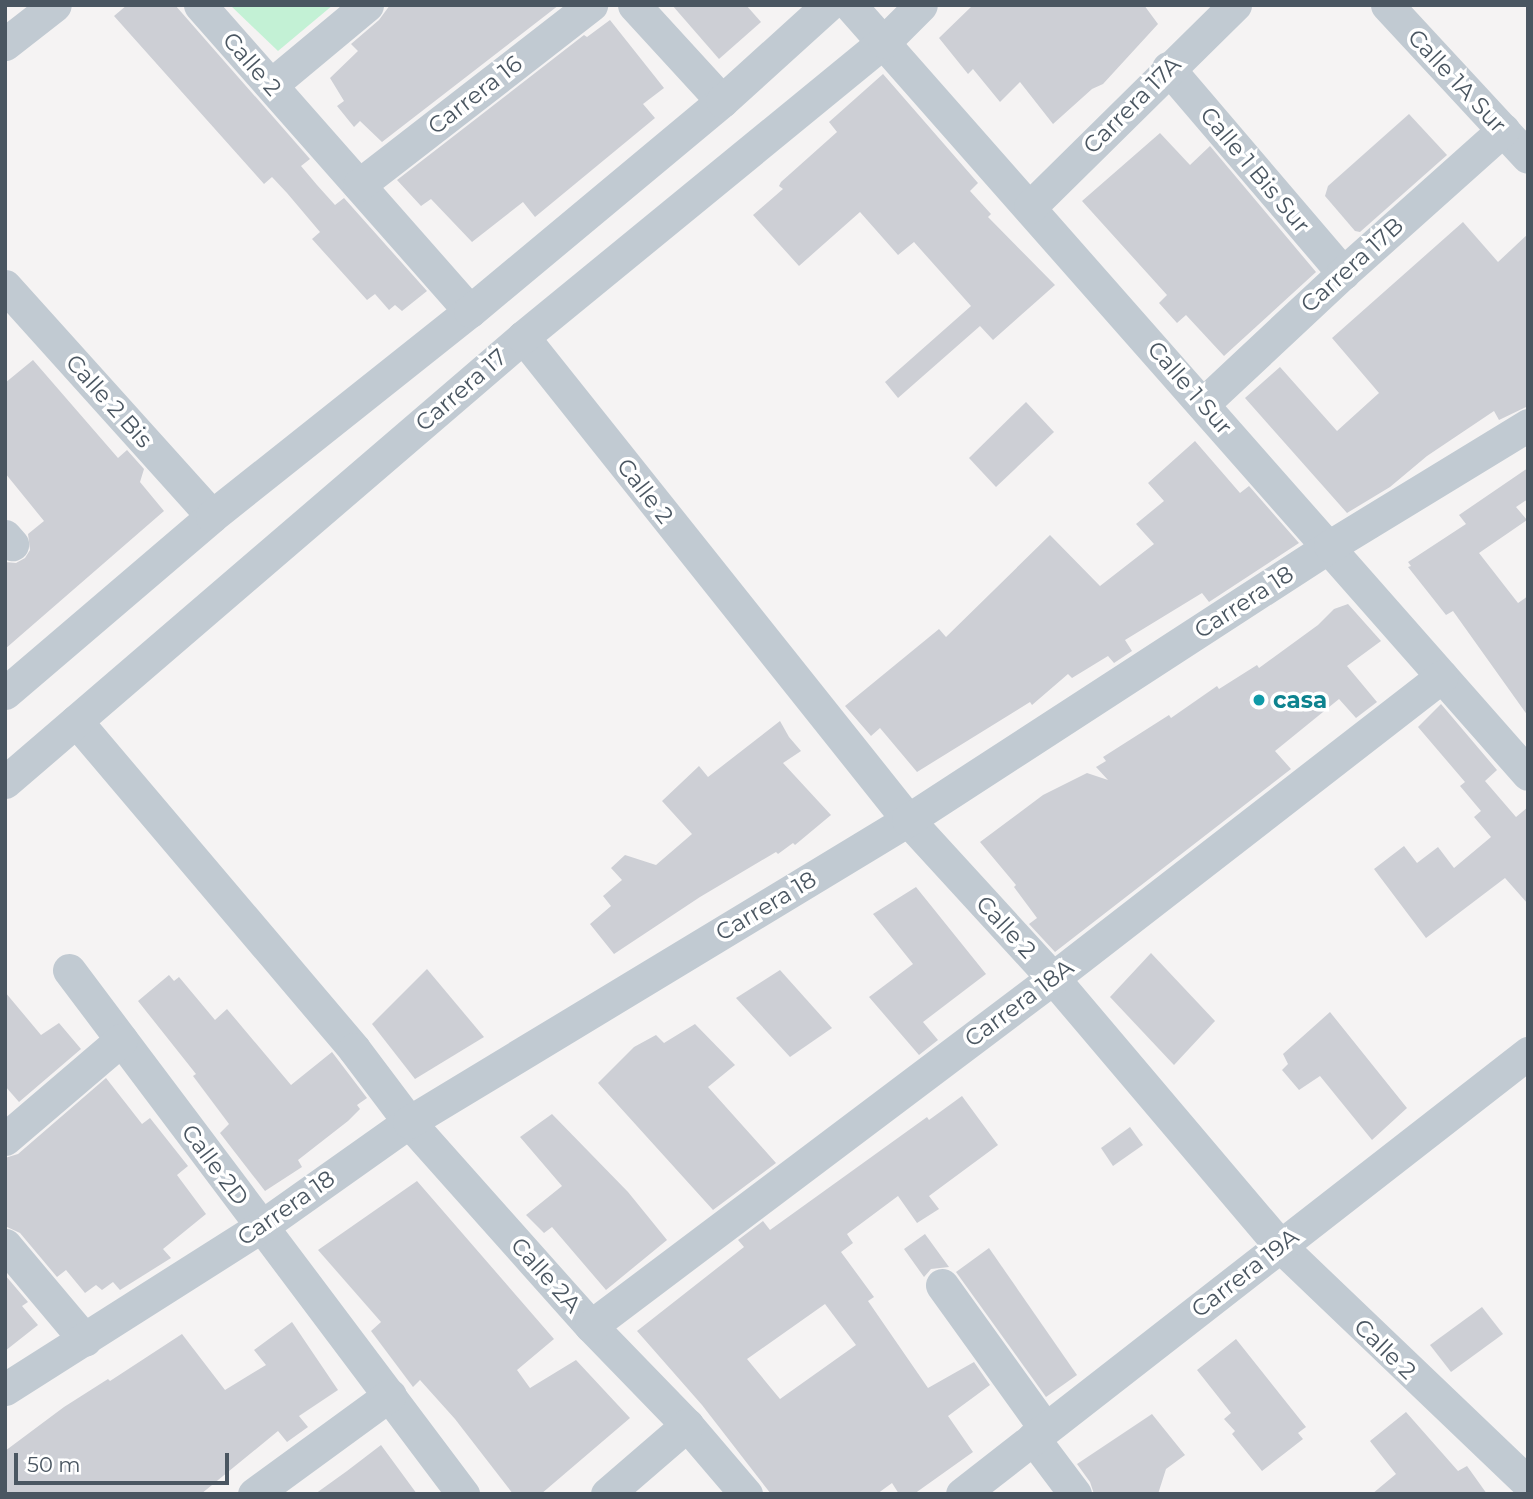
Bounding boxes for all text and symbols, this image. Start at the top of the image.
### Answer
street label: Calle 1A Sur [1402,23,1512,139]
street label: Calle 2 [217,27,287,101]
street label: Carrera 16 [422,50,528,140]
street label: Carrera 17A [1078,51,1186,159]
street label: Calle 1 Bis Sur [1194,101,1316,239]
street label: Carrera 17B [1295,212,1409,318]
street label: Calle 1 Sur [1142,335,1238,441]
street label: Carrera 17 [410,343,512,437]
street label: Calle 2 Bis [60,349,158,453]
street label: Calle 2 [611,453,679,529]
street label: Carrera 18 [1189,560,1299,644]
place label: casa [1273,686,1327,714]
marker: casa [1251,692,1267,708]
street label: Carrera 18 [711,865,821,947]
street label: Calle 2 [970,890,1042,964]
street label: Carrera 18A [959,953,1079,1053]
street label: Calle 2D [176,1119,254,1211]
street label: Carrera 18 [232,1164,340,1252]
street label: Carrera 19A [1186,1223,1304,1323]
street label: Calle 2A [505,1232,587,1318]
street label: Calle 2 [1348,1313,1422,1385]
scale bar [18,1440,233,1484]
text: 50 m [27,1452,81,1477]

